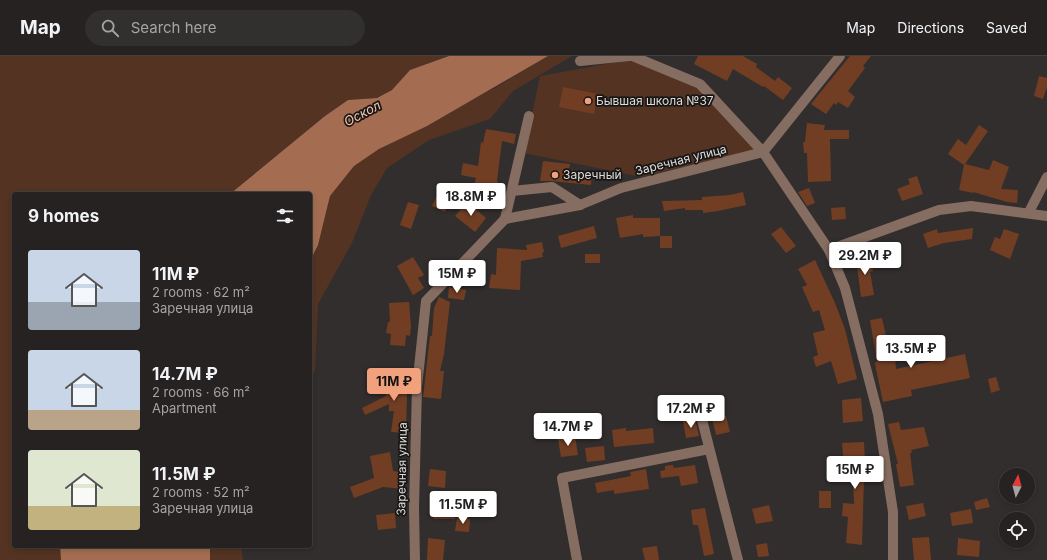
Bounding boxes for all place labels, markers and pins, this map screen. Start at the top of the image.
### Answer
place label: Бывшая школа №37 [596,93,714,108]
marker: Бывшая школа №37 [583,96,593,106]
place label: Заречный [563,167,622,182]
marker: Заречный [550,170,560,180]
pin: 18.8M ₽ [434,183,508,217]
pin: 29.2M ₽ [828,242,902,276]
pin: 15M ₽ [429,260,485,294]
pin: 13.5M ₽ [874,335,948,369]
pin: 11M ₽ [366,368,422,402]
pin: 17.2M ₽ [654,395,728,429]
pin: 14.7M ₽ [531,413,605,447]
pin: 15M ₽ [827,456,883,490]
pin: 11.5M ₽ [426,491,500,525]

